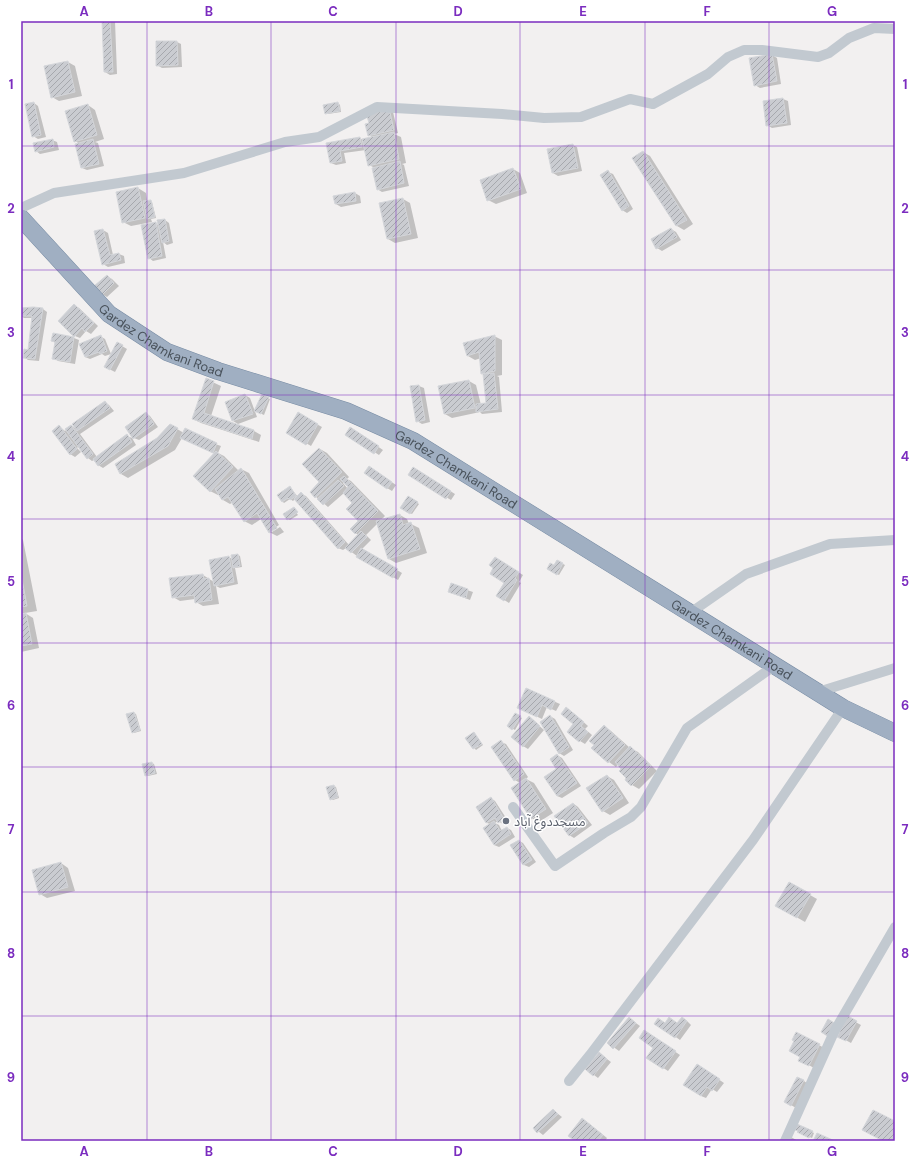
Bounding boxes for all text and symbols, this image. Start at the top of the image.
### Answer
text: A [79,3,89,20]
text: B [205,3,213,20]
text: C [328,3,338,20]
text: D [453,3,463,20]
text: E [579,3,587,20]
text: F [703,3,711,20]
text: G [827,3,837,20]
text: 1 [9,76,13,93]
text: 1 [903,76,907,93]
text: 2 [7,200,15,217]
text: 2 [901,200,909,217]
street label: Gardez Chamkani Road [95,300,225,381]
text: 3 [7,324,15,341]
text: 3 [901,324,909,341]
street label: Gardez Chamkani Road [393,426,521,512]
text: 4 [7,448,15,465]
text: 4 [901,448,909,465]
text: 5 [7,573,15,590]
text: 5 [901,573,909,590]
street label: Gardez Chamkani Road [668,595,796,683]
text: 6 [7,697,15,714]
text: 6 [901,697,909,714]
place label: مسجددوغ آباد [514,813,586,832]
marker: مسجددوغ آباد [501,816,511,826]
text: 7 [8,821,15,838]
text: 7 [902,821,909,838]
text: 8 [7,945,15,962]
text: 8 [901,945,909,962]
text: 9 [7,1069,15,1086]
text: 9 [901,1069,909,1086]
text: A [79,1143,89,1160]
text: B [205,1143,213,1160]
text: C [328,1143,338,1160]
text: D [453,1143,463,1160]
text: E [579,1143,587,1160]
text: F [703,1143,711,1160]
text: G [827,1143,837,1160]

